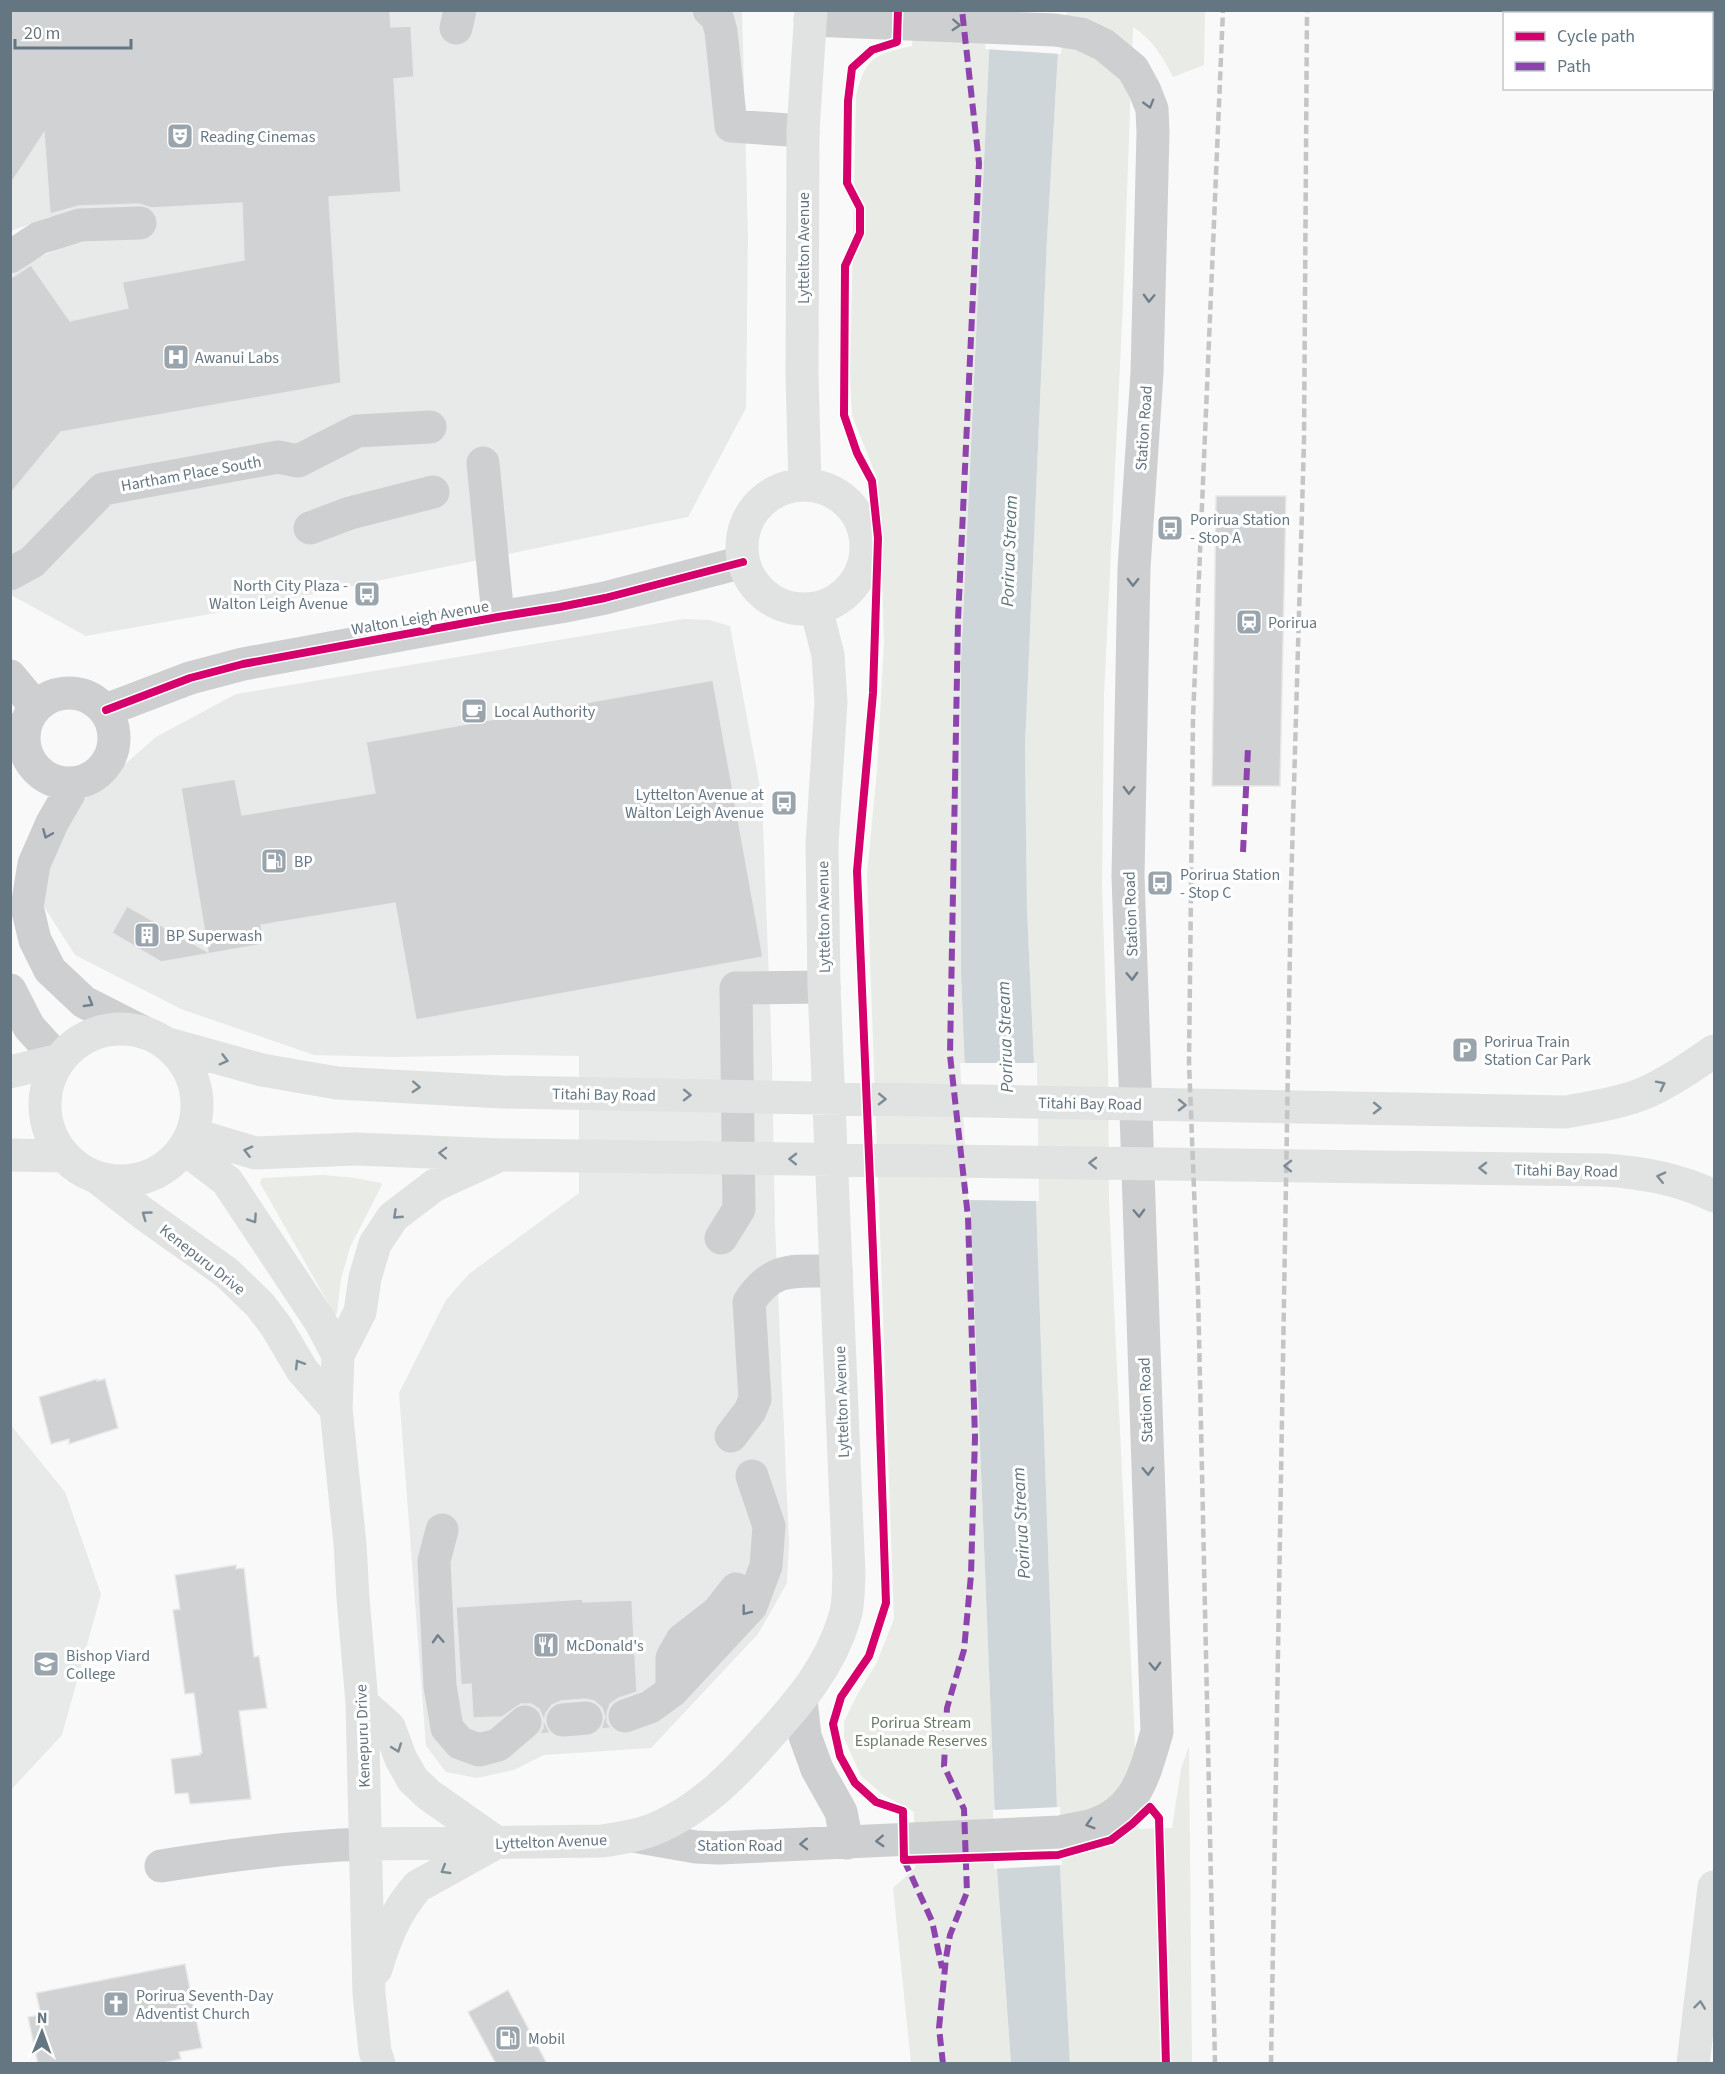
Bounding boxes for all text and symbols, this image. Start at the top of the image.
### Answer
scale bar [15,12,130,50]
legend [1503,12,1713,90]
one-way arrow [952,19,961,32]
text: 20 m [24,21,60,46]
text: Cycle path [1557,24,1635,49]
text: Path [1557,54,1591,79]
one-way arrow [1142,98,1154,109]
theatre icon: Reading Cinemas [165,121,195,151]
place label: Reading Cinemas [200,126,316,148]
street label: Lyttelton Avenue [793,192,815,304]
one-way arrow [1143,294,1156,303]
hospital icon: Awanui Labs [161,342,191,372]
place label: Awanui Labs [195,347,279,369]
street label: Station Road [1130,385,1158,471]
street label: Hartham Place South [119,451,263,497]
water label: Porirua Stream [995,495,1024,607]
place label: Porirua Station - Stop A [1190,509,1290,549]
bus stop icon: Porirua Station - Stop A [1155,513,1185,543]
place label: North City Plaza - Walton Leigh Avenue [209,575,348,615]
one-way arrow [1127,577,1140,586]
bus stop icon: North City Plaza - Walton Leigh Avenue [352,579,382,609]
street label: Walton Leigh Avenue [350,595,491,641]
station icon: Porirua [1234,607,1264,637]
place label: Porirua [1268,612,1317,634]
cafe icon: Local Authority [459,696,489,726]
place label: Local Authority [494,701,596,723]
place label: Lyttelton Avenue at Walton Leigh Avenue [625,784,765,824]
one-way arrow [1123,786,1135,795]
bus stop icon: Lyttelton Avenue at Walton Leigh Avenue [769,788,799,818]
one-way arrow [42,828,54,839]
fuel station icon: BP [259,846,289,876]
place label: BP [294,851,312,873]
street label: Lyttelton Avenue [812,861,836,973]
place label: Porirua Station - Stop C [1180,864,1280,904]
bus stop icon: Porirua Station - Stop C [1145,868,1175,898]
street label: Station Road [1119,871,1143,957]
building icon: BP Superwash [132,920,162,950]
place label: BP Superwash [166,925,262,947]
one-way arrow [1126,972,1138,981]
water label: Porirua Stream [991,981,1020,1093]
one-way arrow [83,996,93,1008]
place label: Porirua Train Station Car Park [1484,1031,1591,1071]
parking icon: Porirua Train Station Car Park [1450,1035,1480,1065]
one-way arrow [218,1053,229,1065]
one-way arrow [412,1081,421,1094]
one-way arrow [1654,1081,1665,1092]
street label: Titahi Bay Road [552,1083,656,1107]
one-way arrow [682,1089,691,1102]
street label: Titahi Bay Road [1038,1092,1142,1116]
one-way arrow [877,1093,886,1105]
one-way arrow [1177,1099,1186,1111]
one-way arrow [1372,1102,1381,1115]
one-way arrow [243,1145,253,1158]
one-way arrow [438,1146,447,1159]
one-way arrow [789,1153,798,1165]
one-way arrow [1089,1157,1098,1169]
street label: Titahi Bay Road [1514,1159,1618,1183]
one-way arrow [1284,1160,1293,1172]
one-way arrow [1479,1162,1488,1174]
one-way arrow [1656,1172,1666,1185]
one-way arrow [393,1208,404,1219]
one-way arrow [1133,1208,1145,1217]
one-way arrow [142,1212,153,1223]
one-way arrow [246,1213,257,1224]
street label: Kenepuru Drive [155,1219,250,1300]
street label: Lyttelton Avenue [829,1346,855,1458]
street label: Station Road [1134,1357,1158,1443]
one-way arrow [294,1360,306,1370]
one-way arrow [1141,1466,1154,1475]
water label: Porirua Stream [1006,1467,1037,1579]
one-way arrow [742,1604,753,1615]
restaurant icon: McDonald's [531,1630,561,1660]
one-way arrow [431,1634,444,1643]
place label: McDonald's [566,1635,644,1657]
place label: Bishop Viard College [66,1645,150,1685]
school or university icon: Bishop Viard College [31,1649,61,1679]
one-way arrow [1148,1661,1161,1670]
street label: Kenepuru Drive [350,1684,376,1788]
park label: Porirua Stream Esplanade Reserves [855,1712,988,1752]
one-way arrow [390,1742,402,1753]
one-way arrow [1085,1817,1096,1829]
street label: Lyttelton Avenue [495,1829,607,1855]
street label: Station Road [697,1835,783,1857]
one-way arrow [876,1835,885,1848]
one-way arrow [799,1838,808,1851]
one-way arrow [441,1863,451,1875]
place label: Porirua Seventh-Day Adventist Church [136,1985,274,2025]
church icon: Porirua Seventh-Day Adventist Church [101,1989,131,2019]
one-way arrow [1694,2001,1706,2010]
north arrow [12,2002,72,2062]
text: N [37,2007,48,2029]
fuel station icon: Mobil [493,2023,523,2053]
place label: Mobil [528,2028,565,2050]

